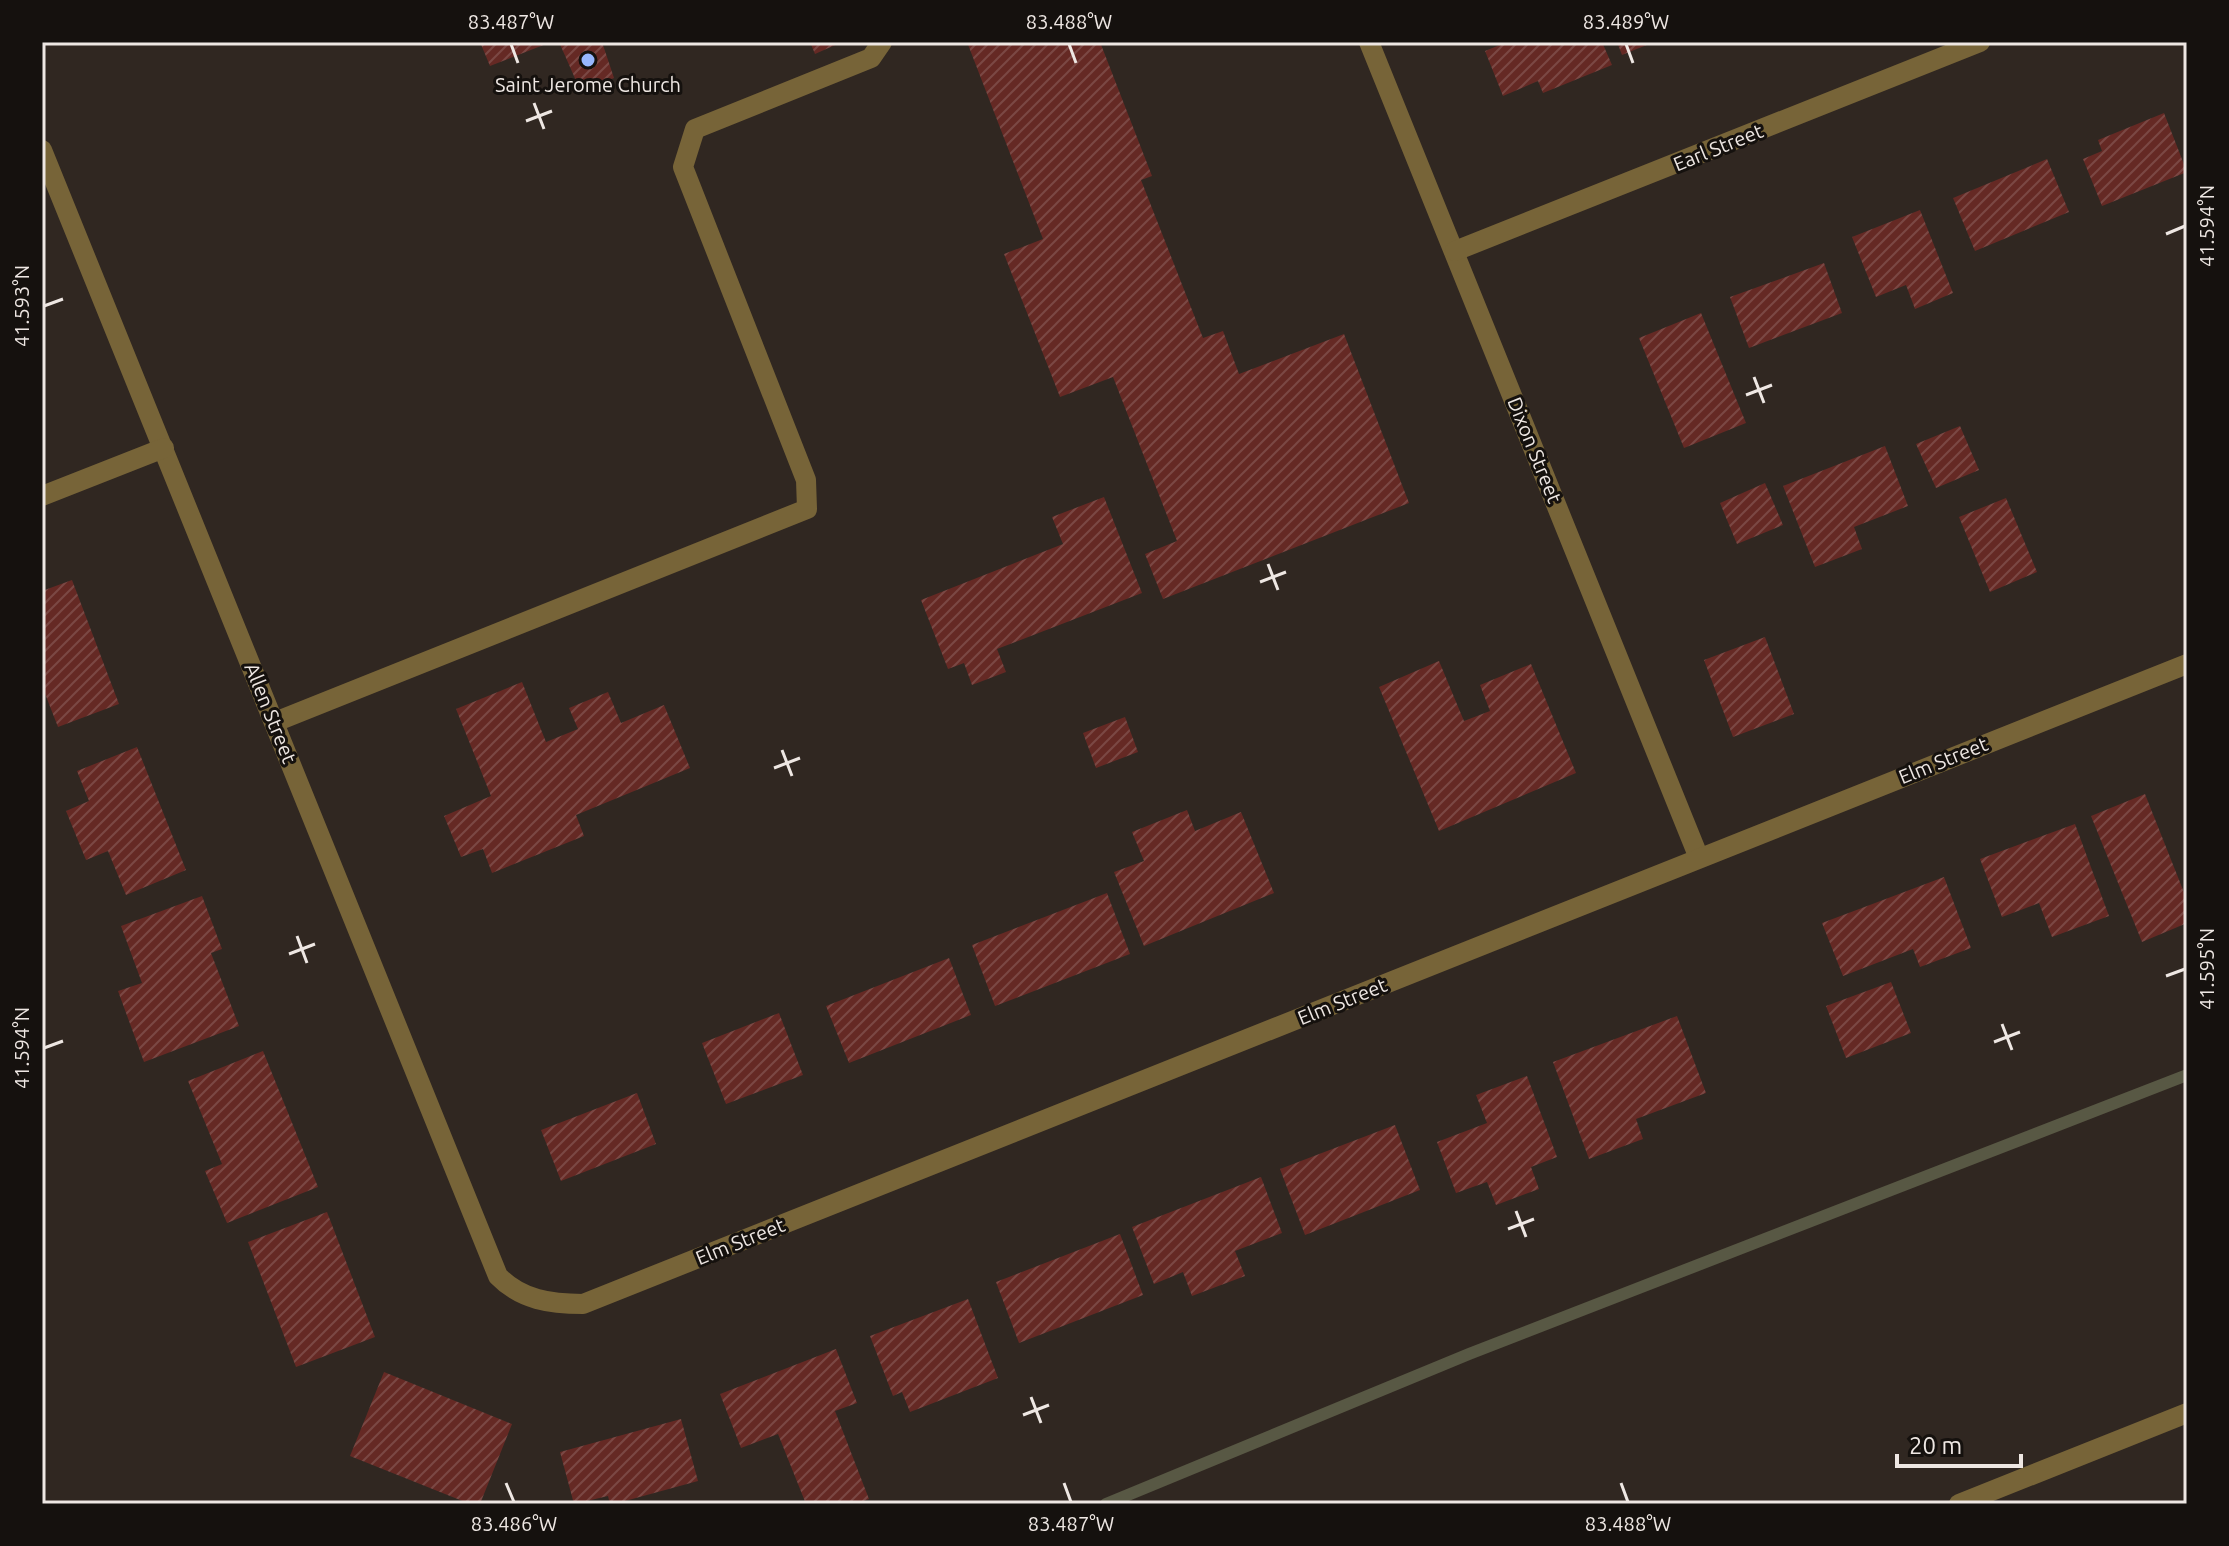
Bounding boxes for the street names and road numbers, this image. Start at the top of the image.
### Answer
street label: Earl Street [1670,119,1766,175]
street label: Dixon Street [1503,394,1567,507]
street label: Allen Street [240,659,302,767]
street label: Elm Street [1895,732,1991,788]
street label: Elm Street [1294,973,1390,1029]
street label: Elm Street [692,1213,788,1269]

